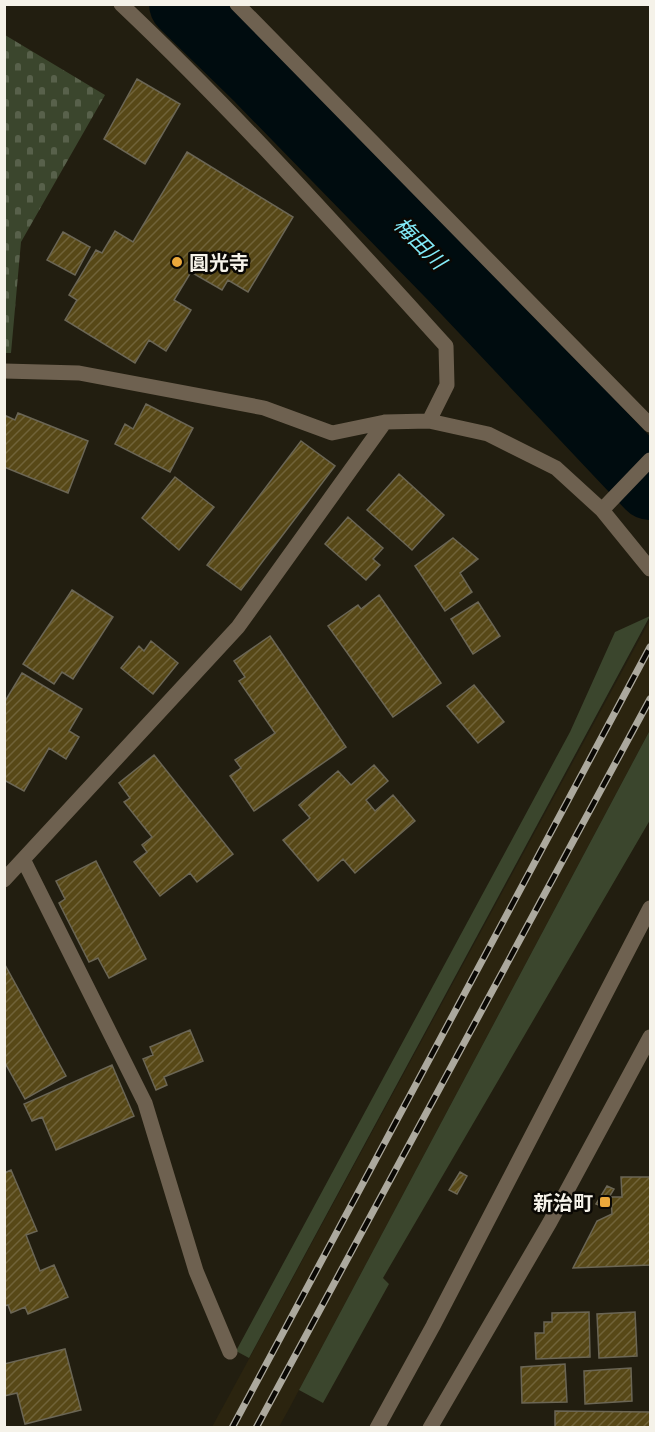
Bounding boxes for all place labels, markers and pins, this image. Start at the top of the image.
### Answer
place label: 圓光寺 [189,250,249,275]
marker: 圓光寺 [170,255,184,269]
place label: 新治町 [533,1190,593,1215]
marker: 新治町 [598,1195,612,1209]

